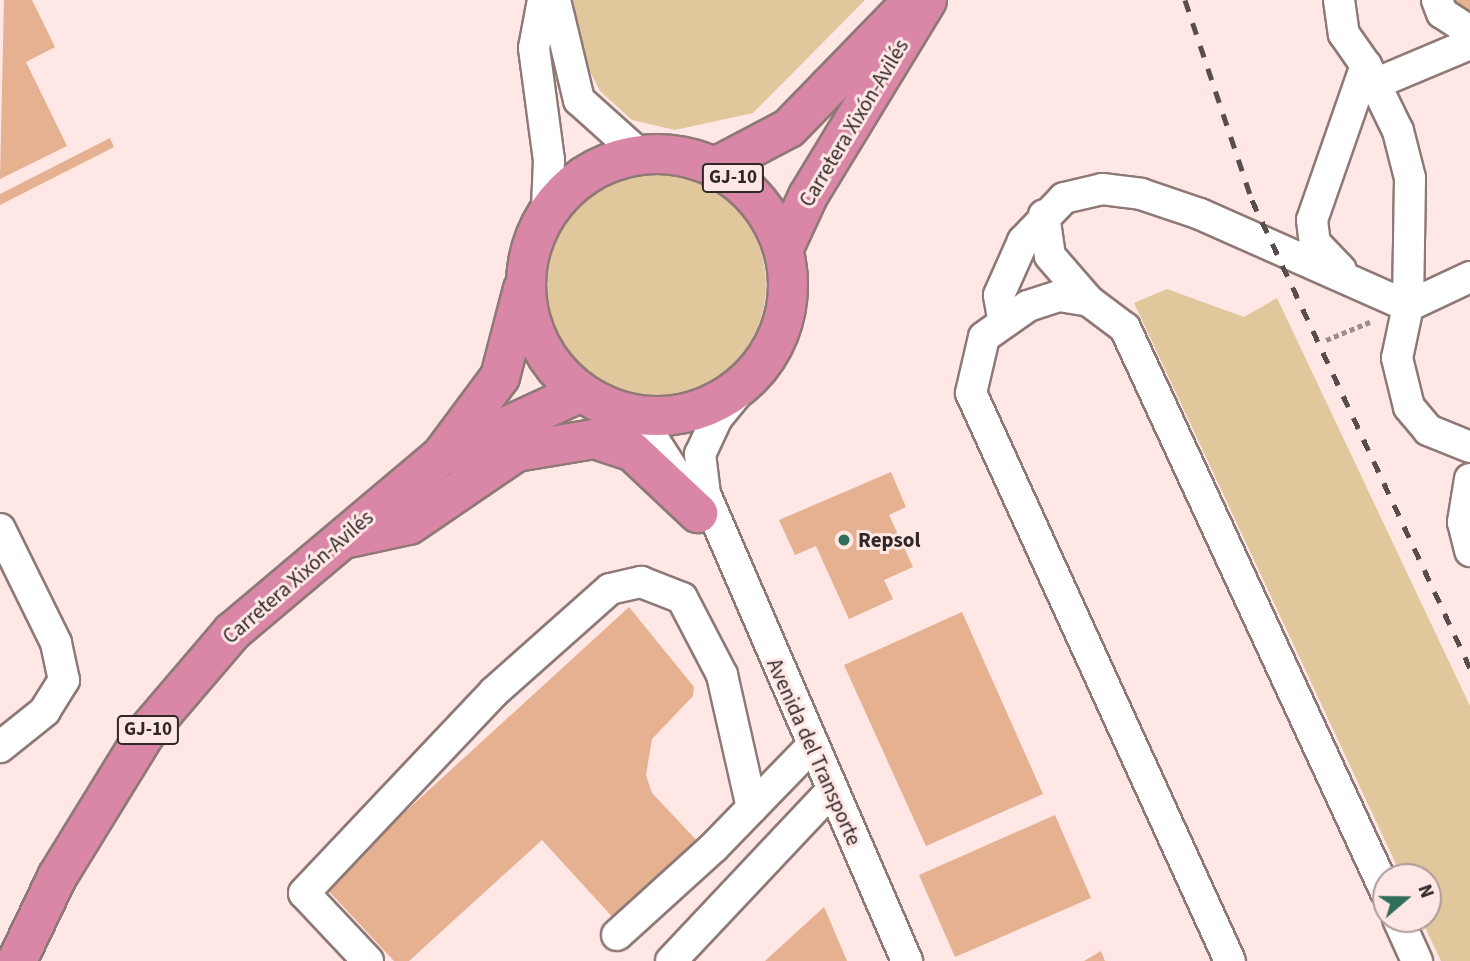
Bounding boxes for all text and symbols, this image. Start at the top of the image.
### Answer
street label: Carretera Xixón-Avilés [794,35,914,211]
road number: GJ-10 [702,162,764,194]
street label: Carretera Xixón-Avilés [218,505,378,649]
place label: Repsol [858,527,920,553]
marker: Repsol [836,532,852,548]
street label: Avenida del Transporte [761,655,867,849]
road number: GJ-10 [116,715,180,746]
north arrow [1372,863,1442,933]
text: N [1410,881,1440,902]

